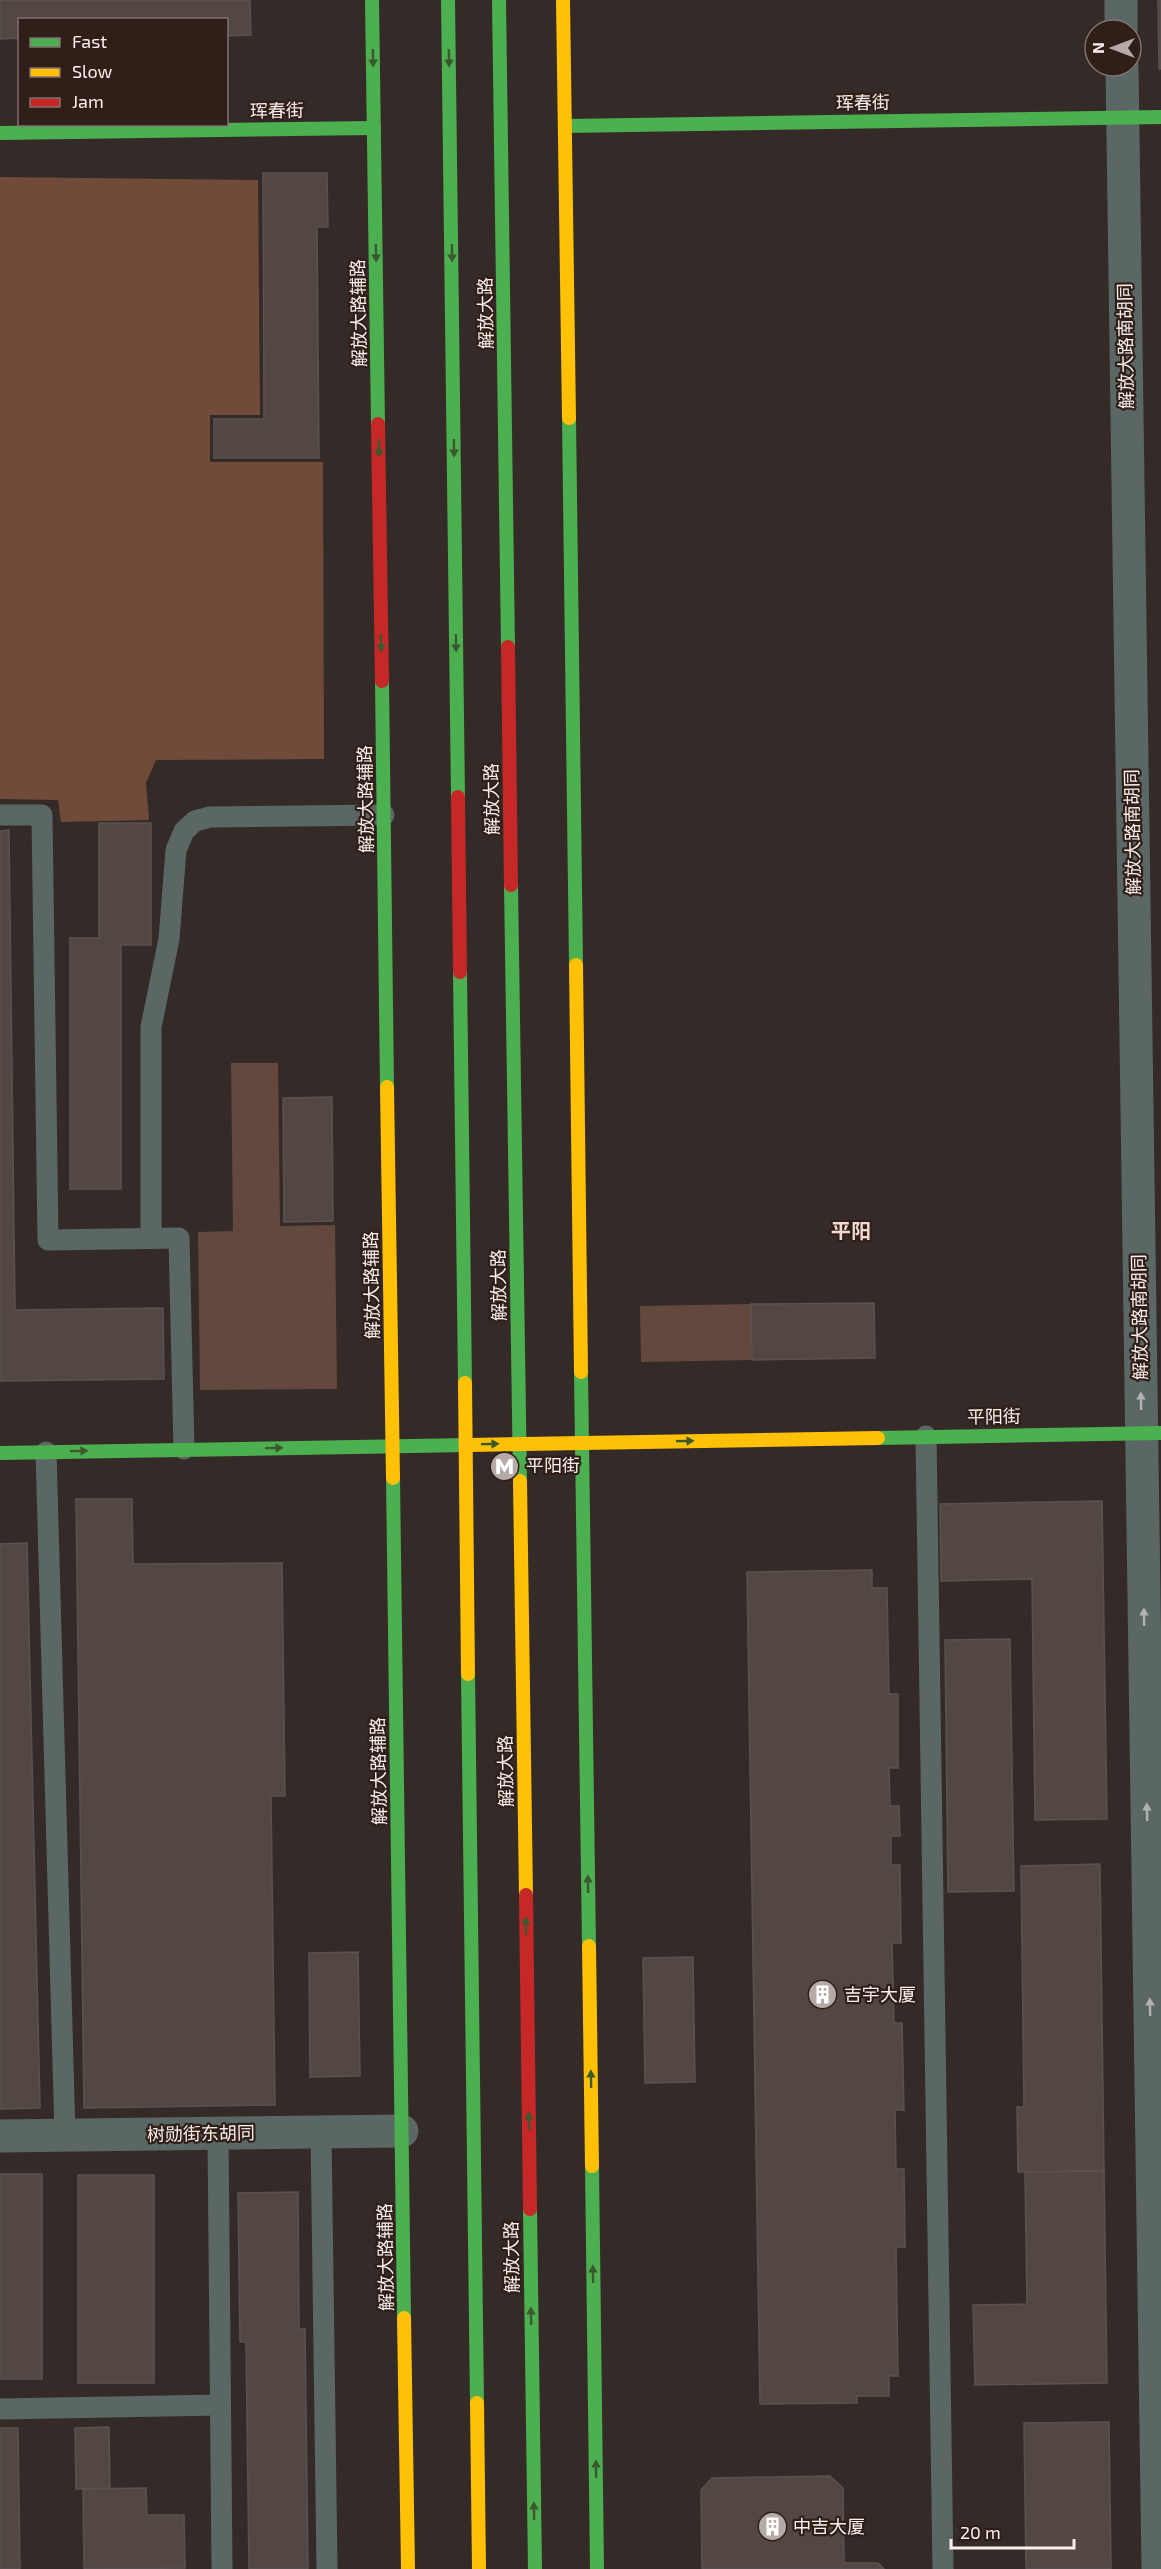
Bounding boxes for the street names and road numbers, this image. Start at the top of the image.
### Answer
street label: 珲春街 [836,91,890,113]
street label: 珲春街 [250,99,304,121]
street label: 解放大路辅路 [346,259,370,367]
street label: 解放大路 [473,277,497,349]
street label: 解放大路南胡同 [1113,283,1137,409]
street label: 解放大路辅路 [353,745,377,853]
street label: 解放大路 [479,763,503,835]
street label: 解放大路南胡同 [1120,769,1144,895]
street label: 解放大路辅路 [359,1231,383,1339]
street label: 解放大路 [486,1249,510,1321]
street label: 解放大路南胡同 [1127,1254,1151,1380]
street label: 平阳街 [967,1405,1021,1427]
street label: 解放大路辅路 [366,1717,390,1825]
street label: 解放大路 [493,1735,517,1807]
street label: 树勋街东胡同 [147,2121,255,2145]
street label: 解放大路辅路 [373,2203,397,2311]
street label: 解放大路 [499,2221,523,2293]

